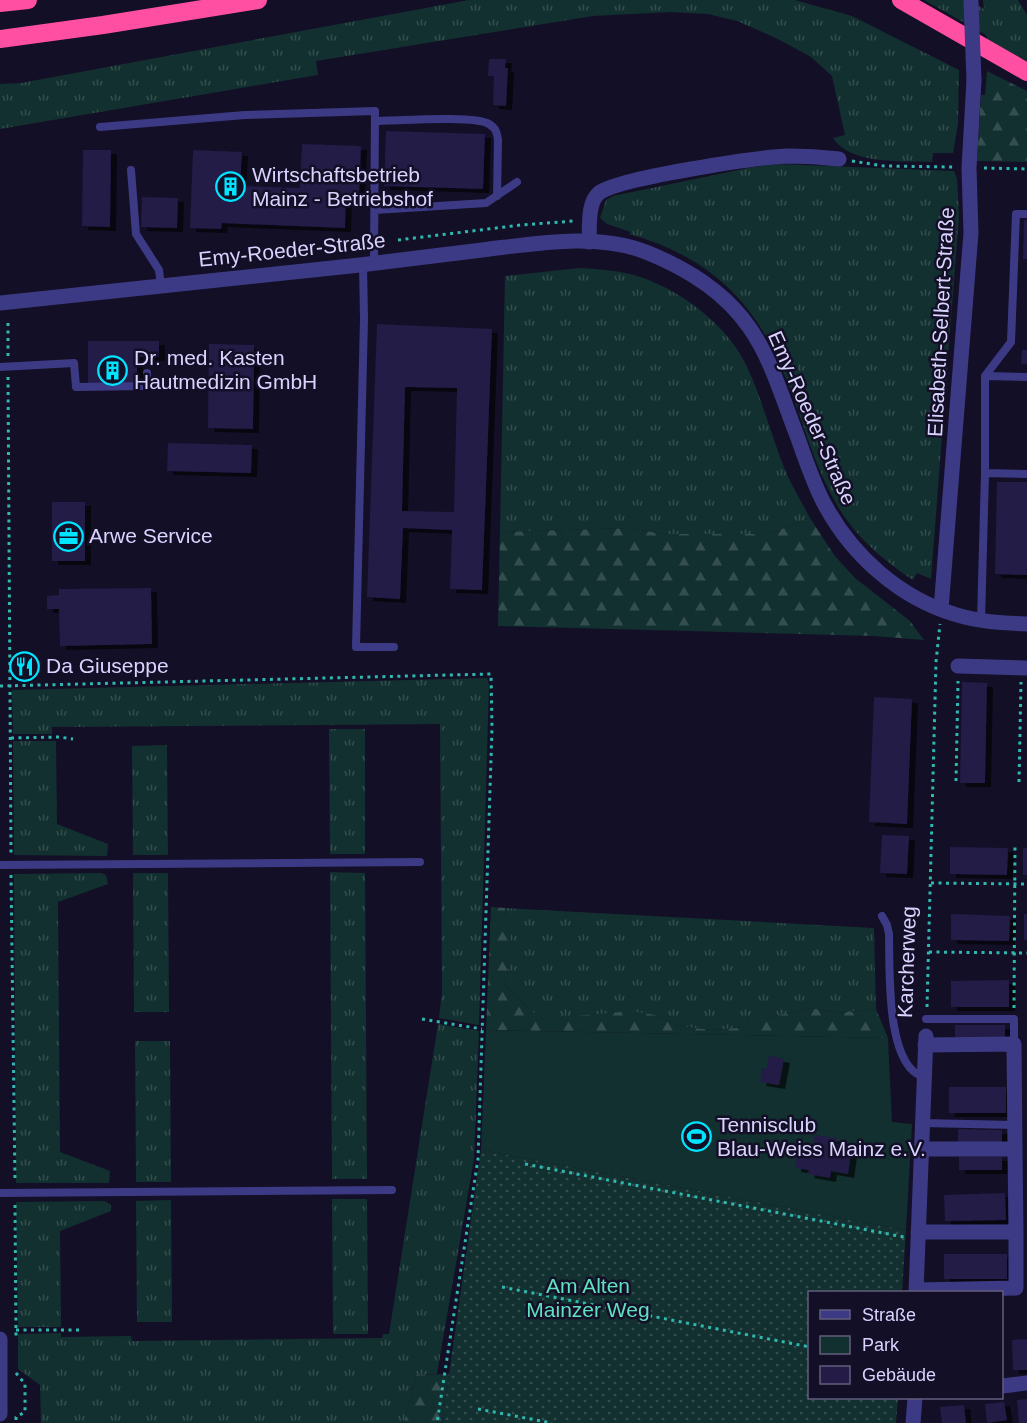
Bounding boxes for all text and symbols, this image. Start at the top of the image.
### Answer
place label: Wirtschaftsbetrieb Mainz - Betriebshof [252,163,433,210]
building icon: Wirtschaftsbetrieb Mainz - Betriebshof [215,171,247,203]
street label: Elisabeth-Selbert-Straße [923,207,958,437]
street label: Emy-Roeder-Straße [197,228,387,271]
street label: Emy-Roeder-Straße [764,327,861,508]
place label: Dr. med. Kasten Hautmedizin GmbH [134,346,317,393]
building icon: Dr. med. Kasten Hautmedizin GmbH [97,354,129,386]
office icon: Arwe Service [52,520,84,552]
place label: Arwe Service [89,524,213,547]
restaurant icon: Da Giuseppe [9,650,41,682]
place label: Da Giuseppe [46,654,169,677]
street label: Karcherweg [893,906,920,1018]
place label: Tennisclub Blau-Weiss Mainz e.V. [717,1113,926,1160]
sports icon: Tennisclub Blau-Weiss Mainz e.V. [680,1121,712,1153]
park label: Am Alten Mainzer Weg [526,1274,650,1321]
legend [808,1291,1003,1399]
text: Straße [862,1305,916,1325]
text: Park [862,1335,900,1355]
text: Gebäude [862,1365,936,1385]

